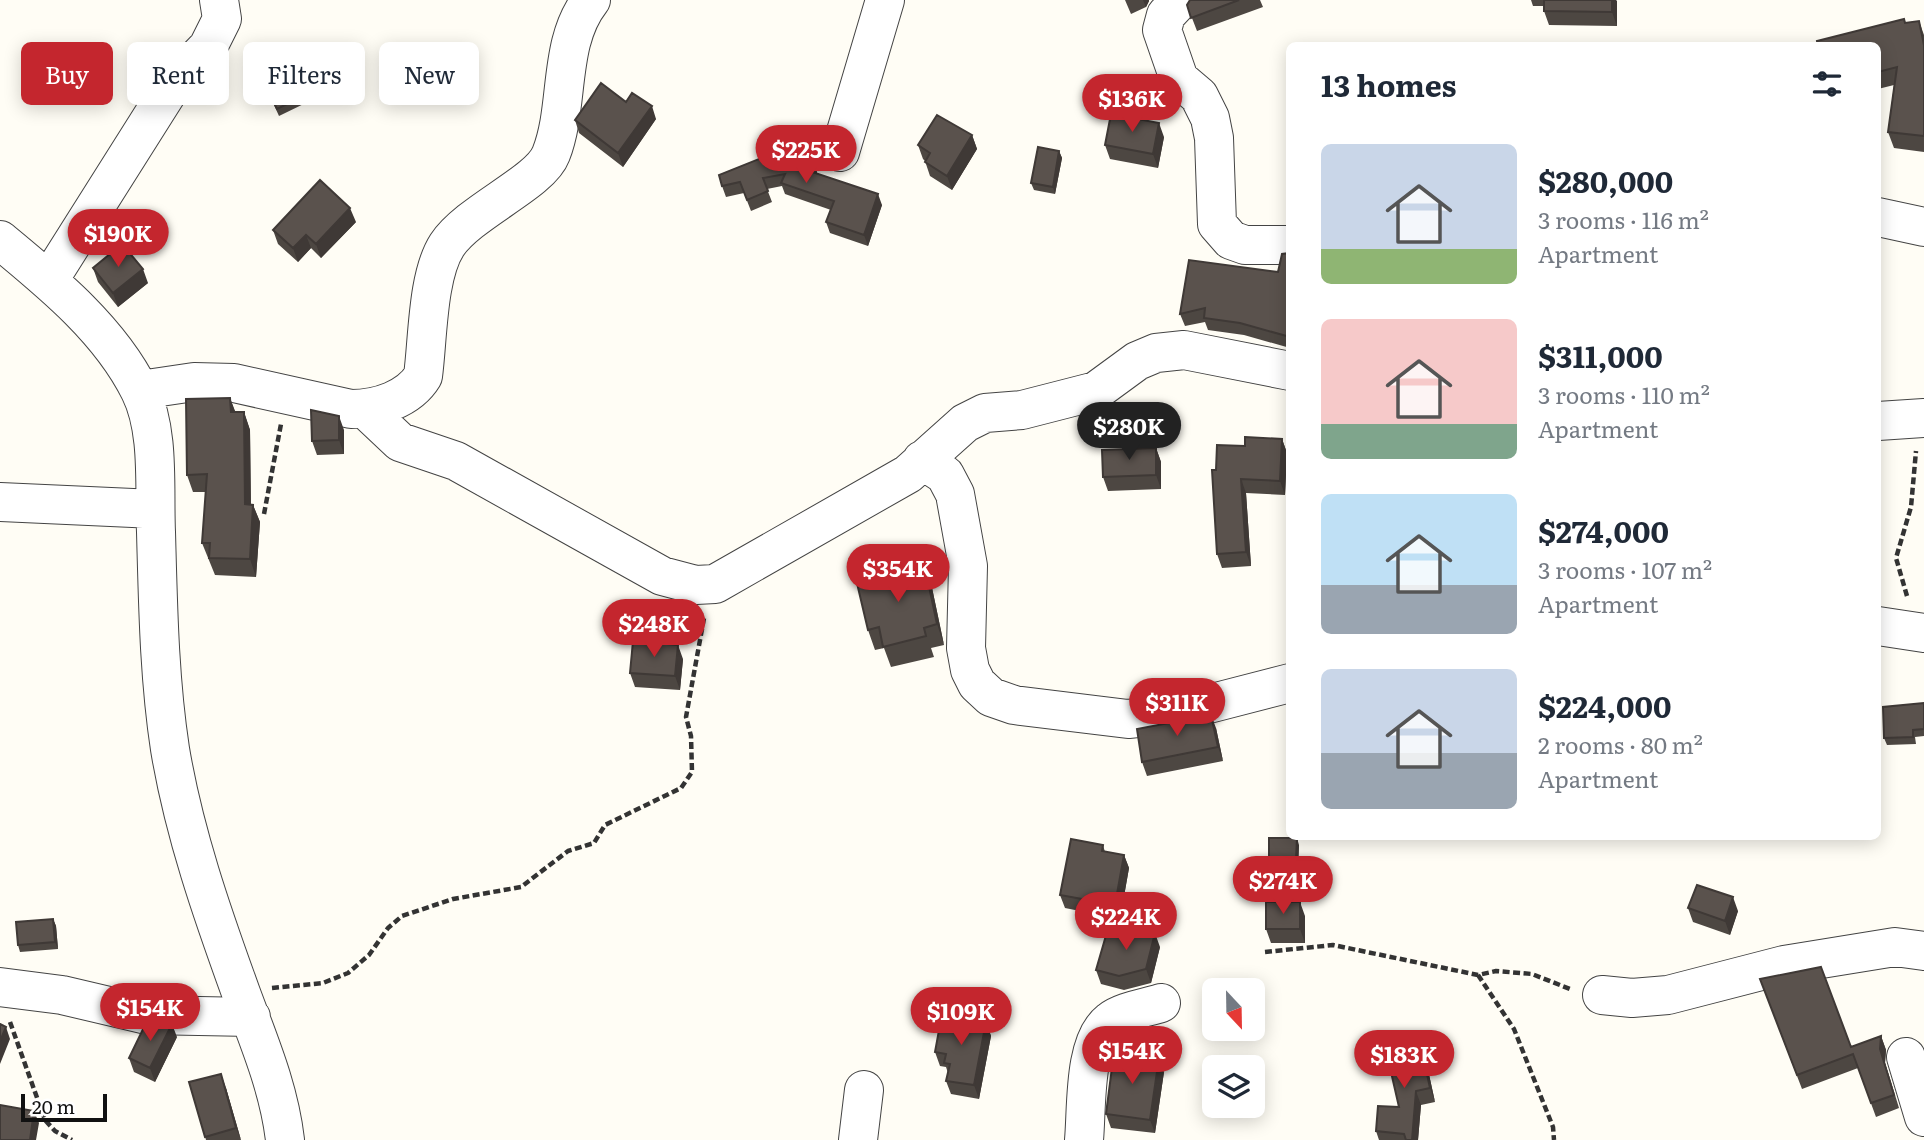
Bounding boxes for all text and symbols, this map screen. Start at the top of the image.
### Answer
chip: Buy [21,42,113,105]
chip: Rent [127,42,229,105]
chip: Filters [243,42,365,105]
chip: New [379,42,479,105]
text: 13 homes [1321,62,1457,106]
icon: filters [1808,65,1846,103]
pin: $136K [1083,74,1181,134]
text: $136K [1098,80,1166,114]
pin: $225K [757,125,855,185]
text: $225K [772,131,840,165]
text: $280,000 [1538,158,1673,202]
icon: home [1377,172,1461,256]
text: 3 rooms · 116 m² [1538,202,1709,236]
pin: $190K [69,210,167,269]
text: $190K [84,215,152,249]
text: Apartment [1538,236,1658,270]
text: $311,000 [1538,333,1663,377]
icon: home [1377,347,1461,431]
text: 3 rooms · 110 m² [1538,377,1710,411]
pin: $280K [1080,402,1178,462]
text: $280K [1093,408,1165,442]
text: Apartment [1538,411,1658,445]
text: $274,000 [1538,508,1669,552]
icon: home [1377,522,1461,606]
pin: $354K [849,544,947,604]
text: $354K [863,550,933,584]
text: 3 rooms · 107 m² [1538,552,1712,586]
text: Apartment [1538,586,1658,620]
pin: $248K [605,600,703,659]
text: $248K [618,605,690,639]
pin: $311K [1128,678,1226,738]
text: $224,000 [1538,683,1671,727]
text: $311K [1145,684,1209,718]
icon: home [1377,697,1461,781]
text: 2 rooms · 80 m² [1538,727,1703,761]
text: Apartment [1538,761,1658,795]
pin: $274K [1234,856,1332,916]
text: $274K [1249,862,1317,896]
pin: $224K [1077,892,1175,952]
text: $224K [1091,898,1161,932]
north arrow [1202,978,1265,1041]
map controls [1202,978,1265,1118]
pin: $154K [101,984,199,1043]
pin: $109K [912,988,1010,1047]
text: $154K [116,989,184,1023]
text: $109K [927,993,995,1027]
pin: $154K [1083,1026,1181,1086]
pin: $183K [1355,1030,1453,1090]
text: $154K [1098,1032,1166,1066]
text: $183K [1370,1036,1438,1070]
button: layers [1202,1055,1265,1118]
scale bar [21,1091,107,1123]
text: 20 m [32,1092,75,1120]

